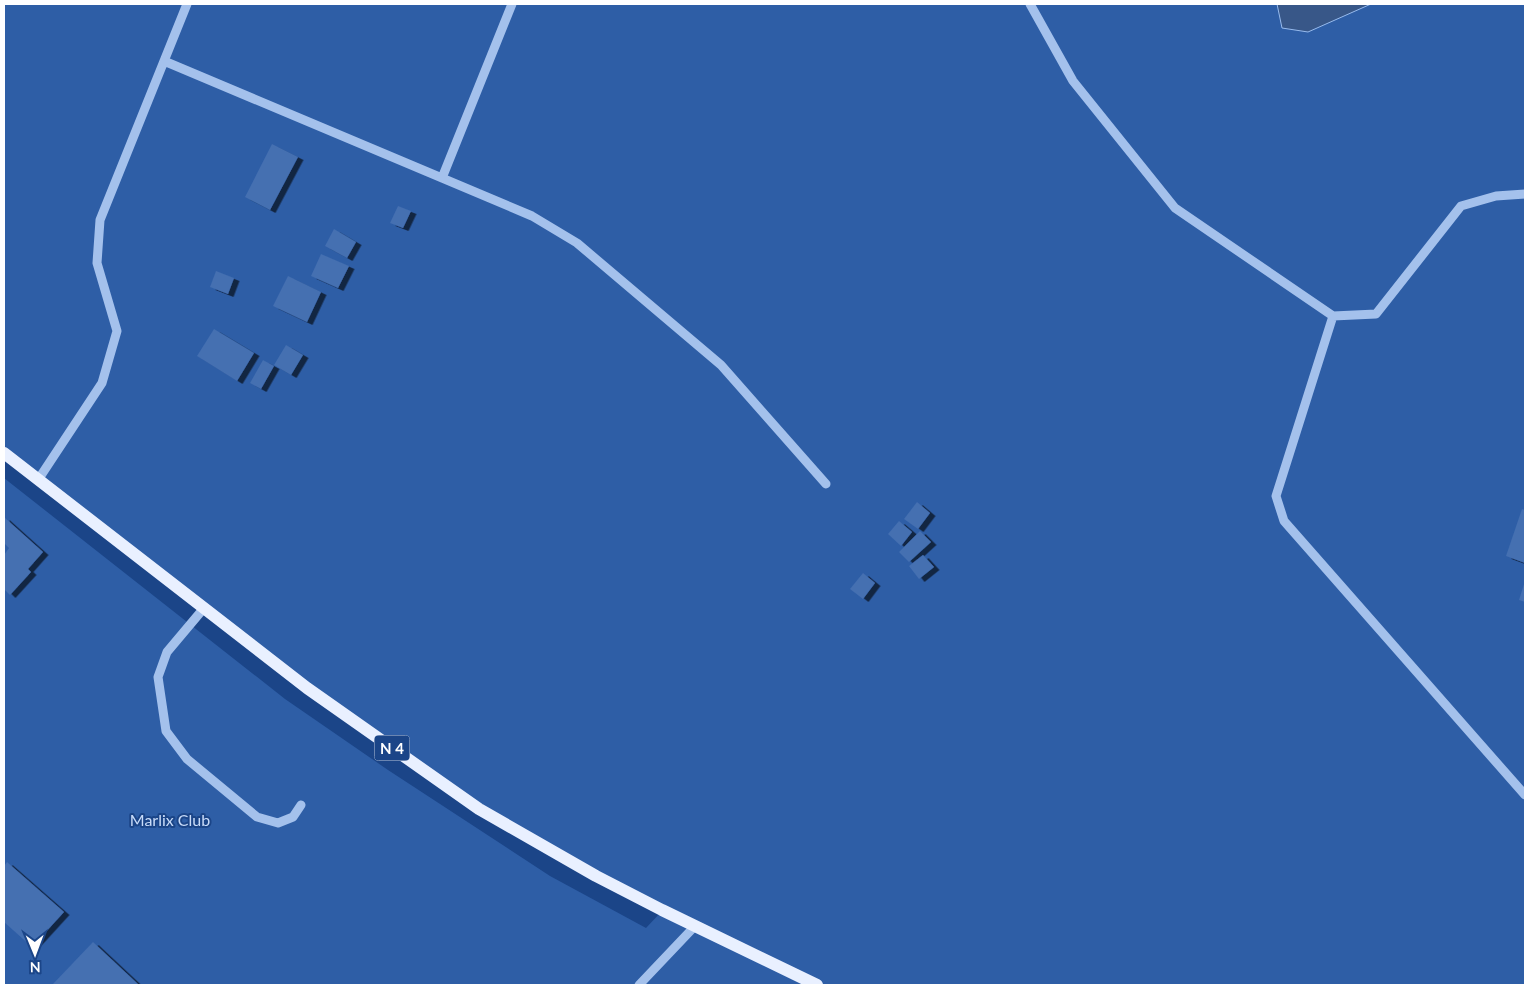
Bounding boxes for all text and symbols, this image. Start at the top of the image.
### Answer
road number: N 4 [374,736,410,760]
park label: Marlix Club [130,810,210,829]
north arrow [10,929,60,979]
text: N [30,959,41,976]

